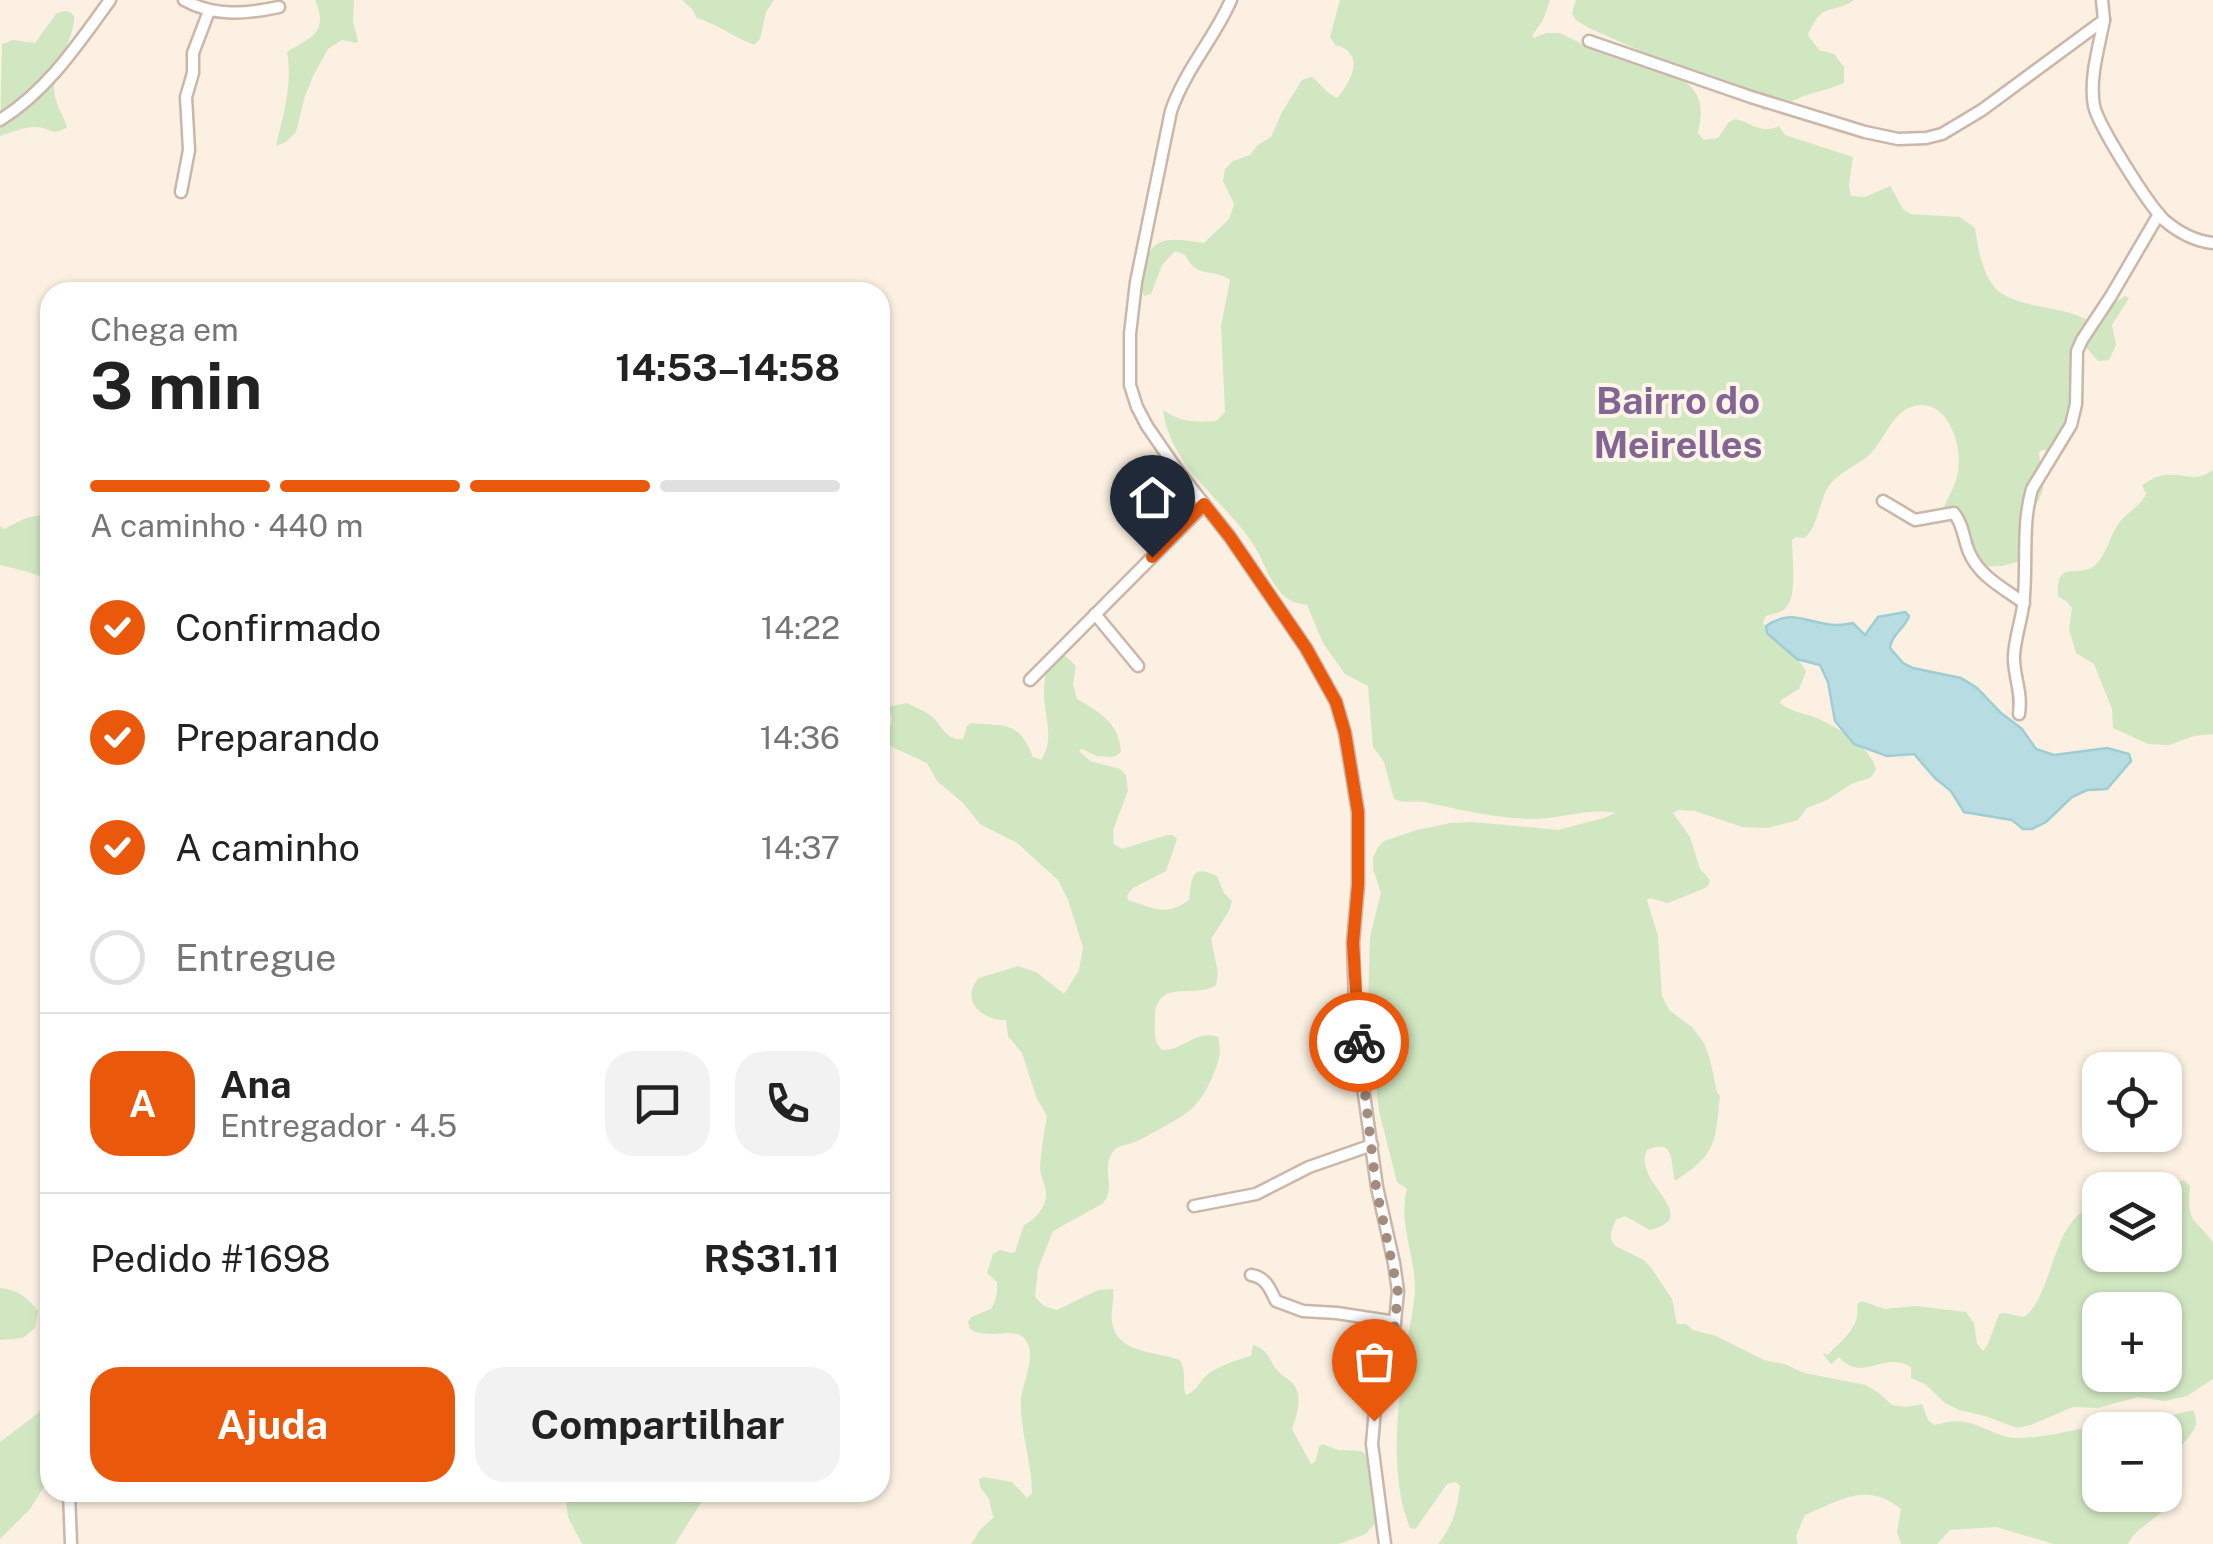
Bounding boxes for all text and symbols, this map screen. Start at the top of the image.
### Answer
text: Chega em [90,311,239,348]
text: 14:53–14:58 [615,345,840,390]
text: 3 min [90,347,262,424]
district label: Bairro do Meirelles [1593,378,1763,467]
pin [1110,455,1195,558]
icon: home [1125,470,1180,525]
text: A caminho · 440 m [90,507,364,544]
icon: check [90,600,145,655]
text: Confirmado [175,605,381,650]
text: 14:22 [761,609,840,646]
icon: check [90,710,145,765]
text: Preparando [175,715,380,760]
text: 14:36 [760,719,840,756]
icon: check [90,820,145,875]
text: A caminho [175,825,360,870]
text: 14:37 [761,829,840,866]
text: Entregue [175,935,337,980]
courier [1309,992,1409,1092]
icon: bike [1332,1015,1387,1070]
button: chat [605,1051,710,1156]
button: phone [735,1051,840,1156]
map controls [2082,1052,2182,1512]
button: locate [2082,1052,2182,1152]
text: Ana [220,1062,292,1107]
text: A [129,1081,156,1126]
text: Entregador · 4.5 [220,1107,457,1144]
button: layers [2082,1172,2182,1272]
text: Pedido #1698 [90,1236,331,1281]
text: R$31.11 [703,1236,840,1281]
button: + [2082,1292,2182,1392]
pin [1332,1319,1417,1422]
icon: bag [1347,1334,1402,1389]
button: Ajuda [90,1367,455,1482]
button: Compartilhar [475,1367,840,1482]
button: − [2082,1412,2182,1512]

